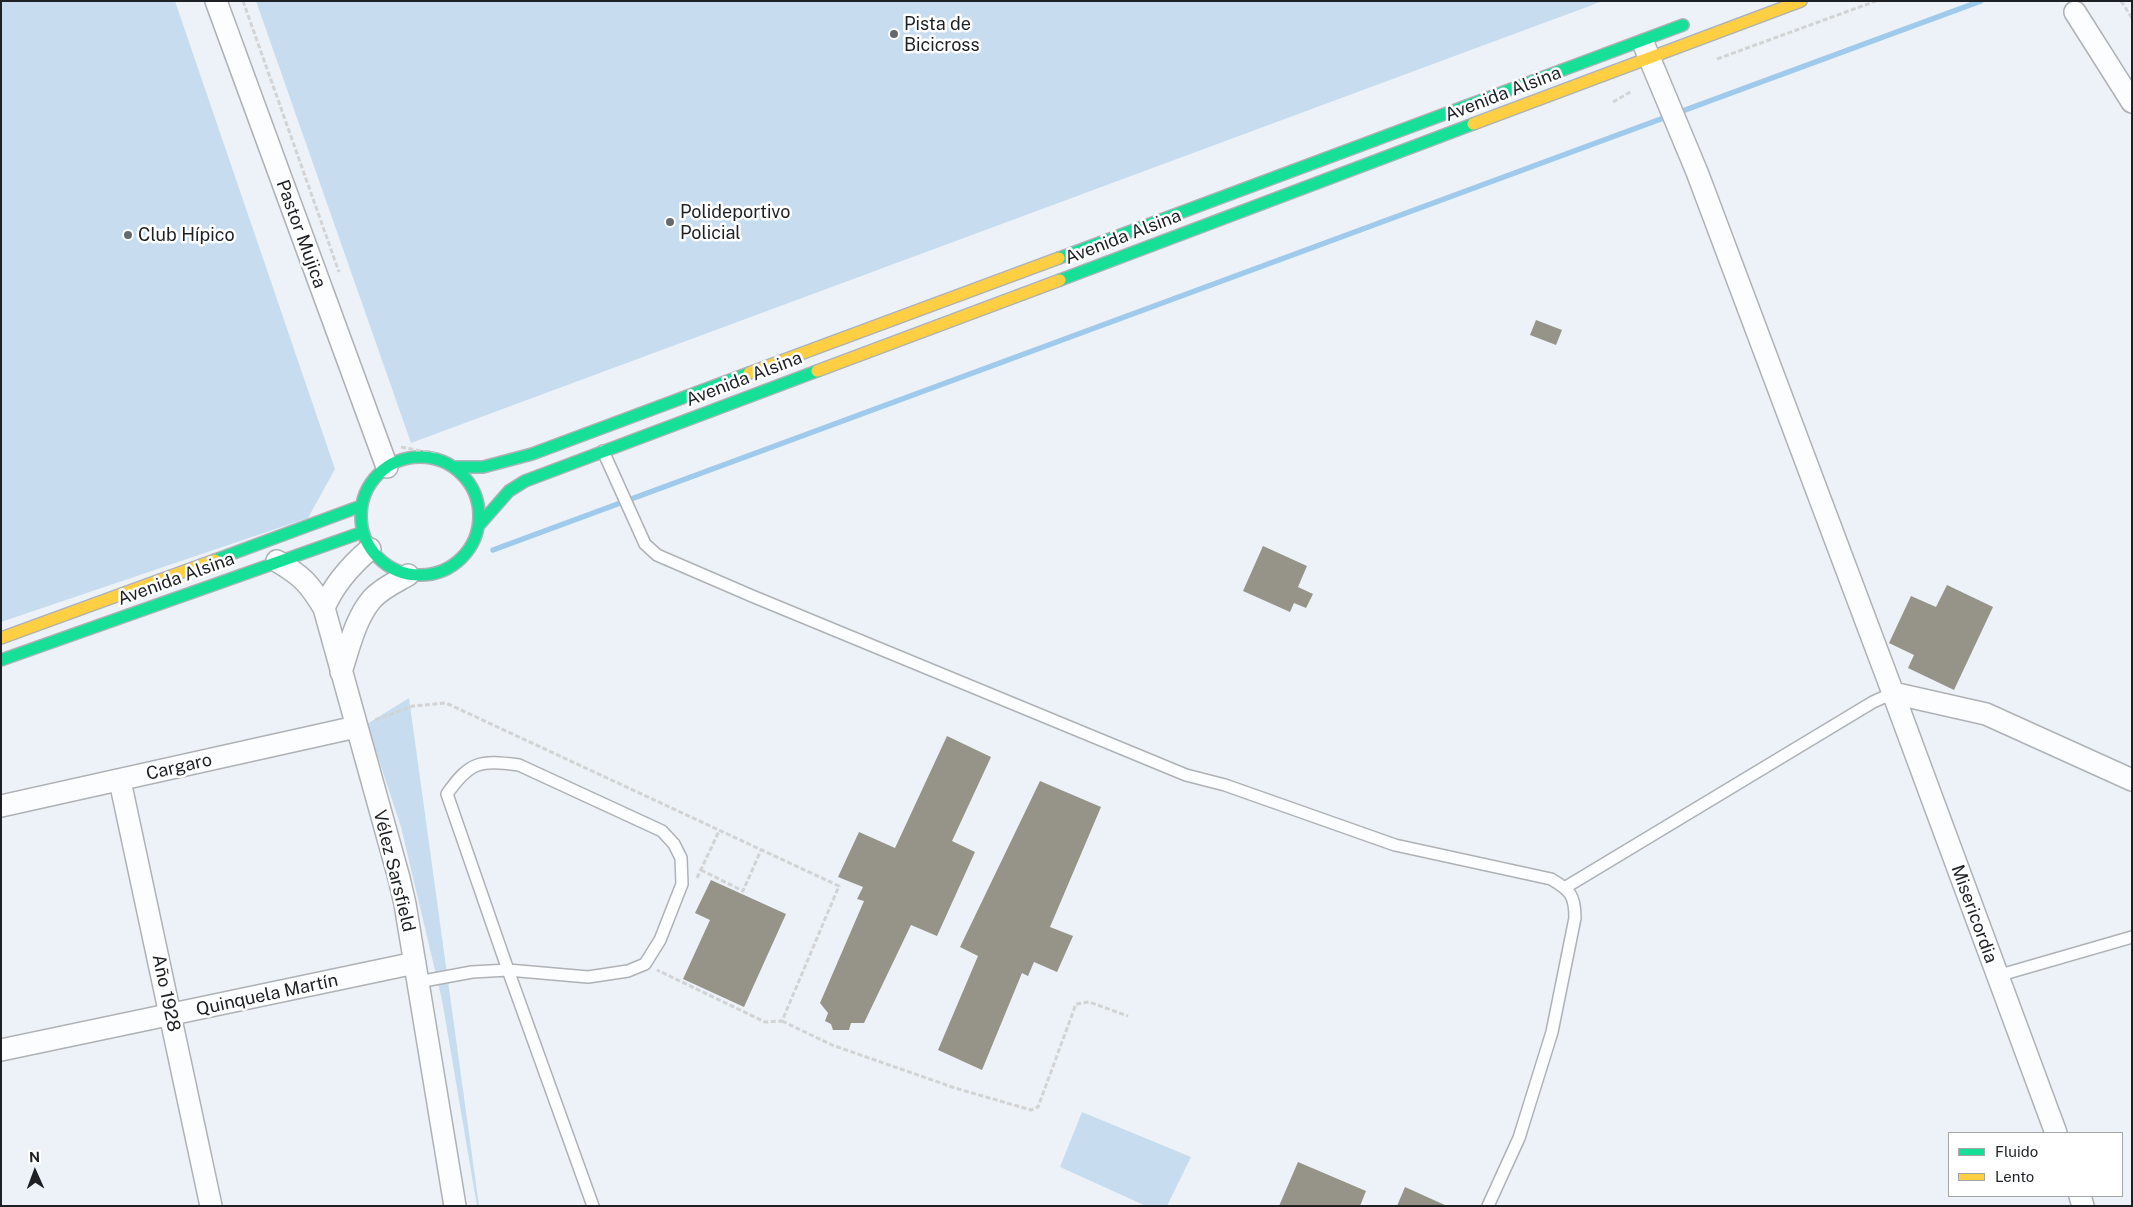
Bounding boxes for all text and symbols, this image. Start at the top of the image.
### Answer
place label: Pista de Bicicross [904,13,980,56]
marker: Pista de Bicicross [888,28,900,40]
street label: Avenida Alsina [1442,62,1564,126]
street label: Pastor Mujica [271,177,331,291]
place label: Polideportivo Policial [680,201,790,243]
street label: Avenida Alsina [1062,205,1184,269]
marker: Polideportivo Policial [664,216,676,228]
place label: Club Hípico [138,224,235,246]
marker: Club Hípico [122,229,134,241]
street label: Avenida Alsina [683,347,805,411]
street label: Avenida Alsina [115,548,237,610]
street label: Cargaro [144,749,214,785]
street label: Vélez Sarsfield [368,808,420,934]
street label: Misericordia [1946,862,2002,966]
street label: Año 1928 [147,952,185,1034]
street label: Quinquela Martín [194,969,340,1021]
legend [1948,1132,2123,1197]
text: Fluido [1995,1143,2038,1160]
north arrow [10,1147,60,1197]
text: N [29,1149,40,1165]
text: Lento [1995,1168,2034,1185]

